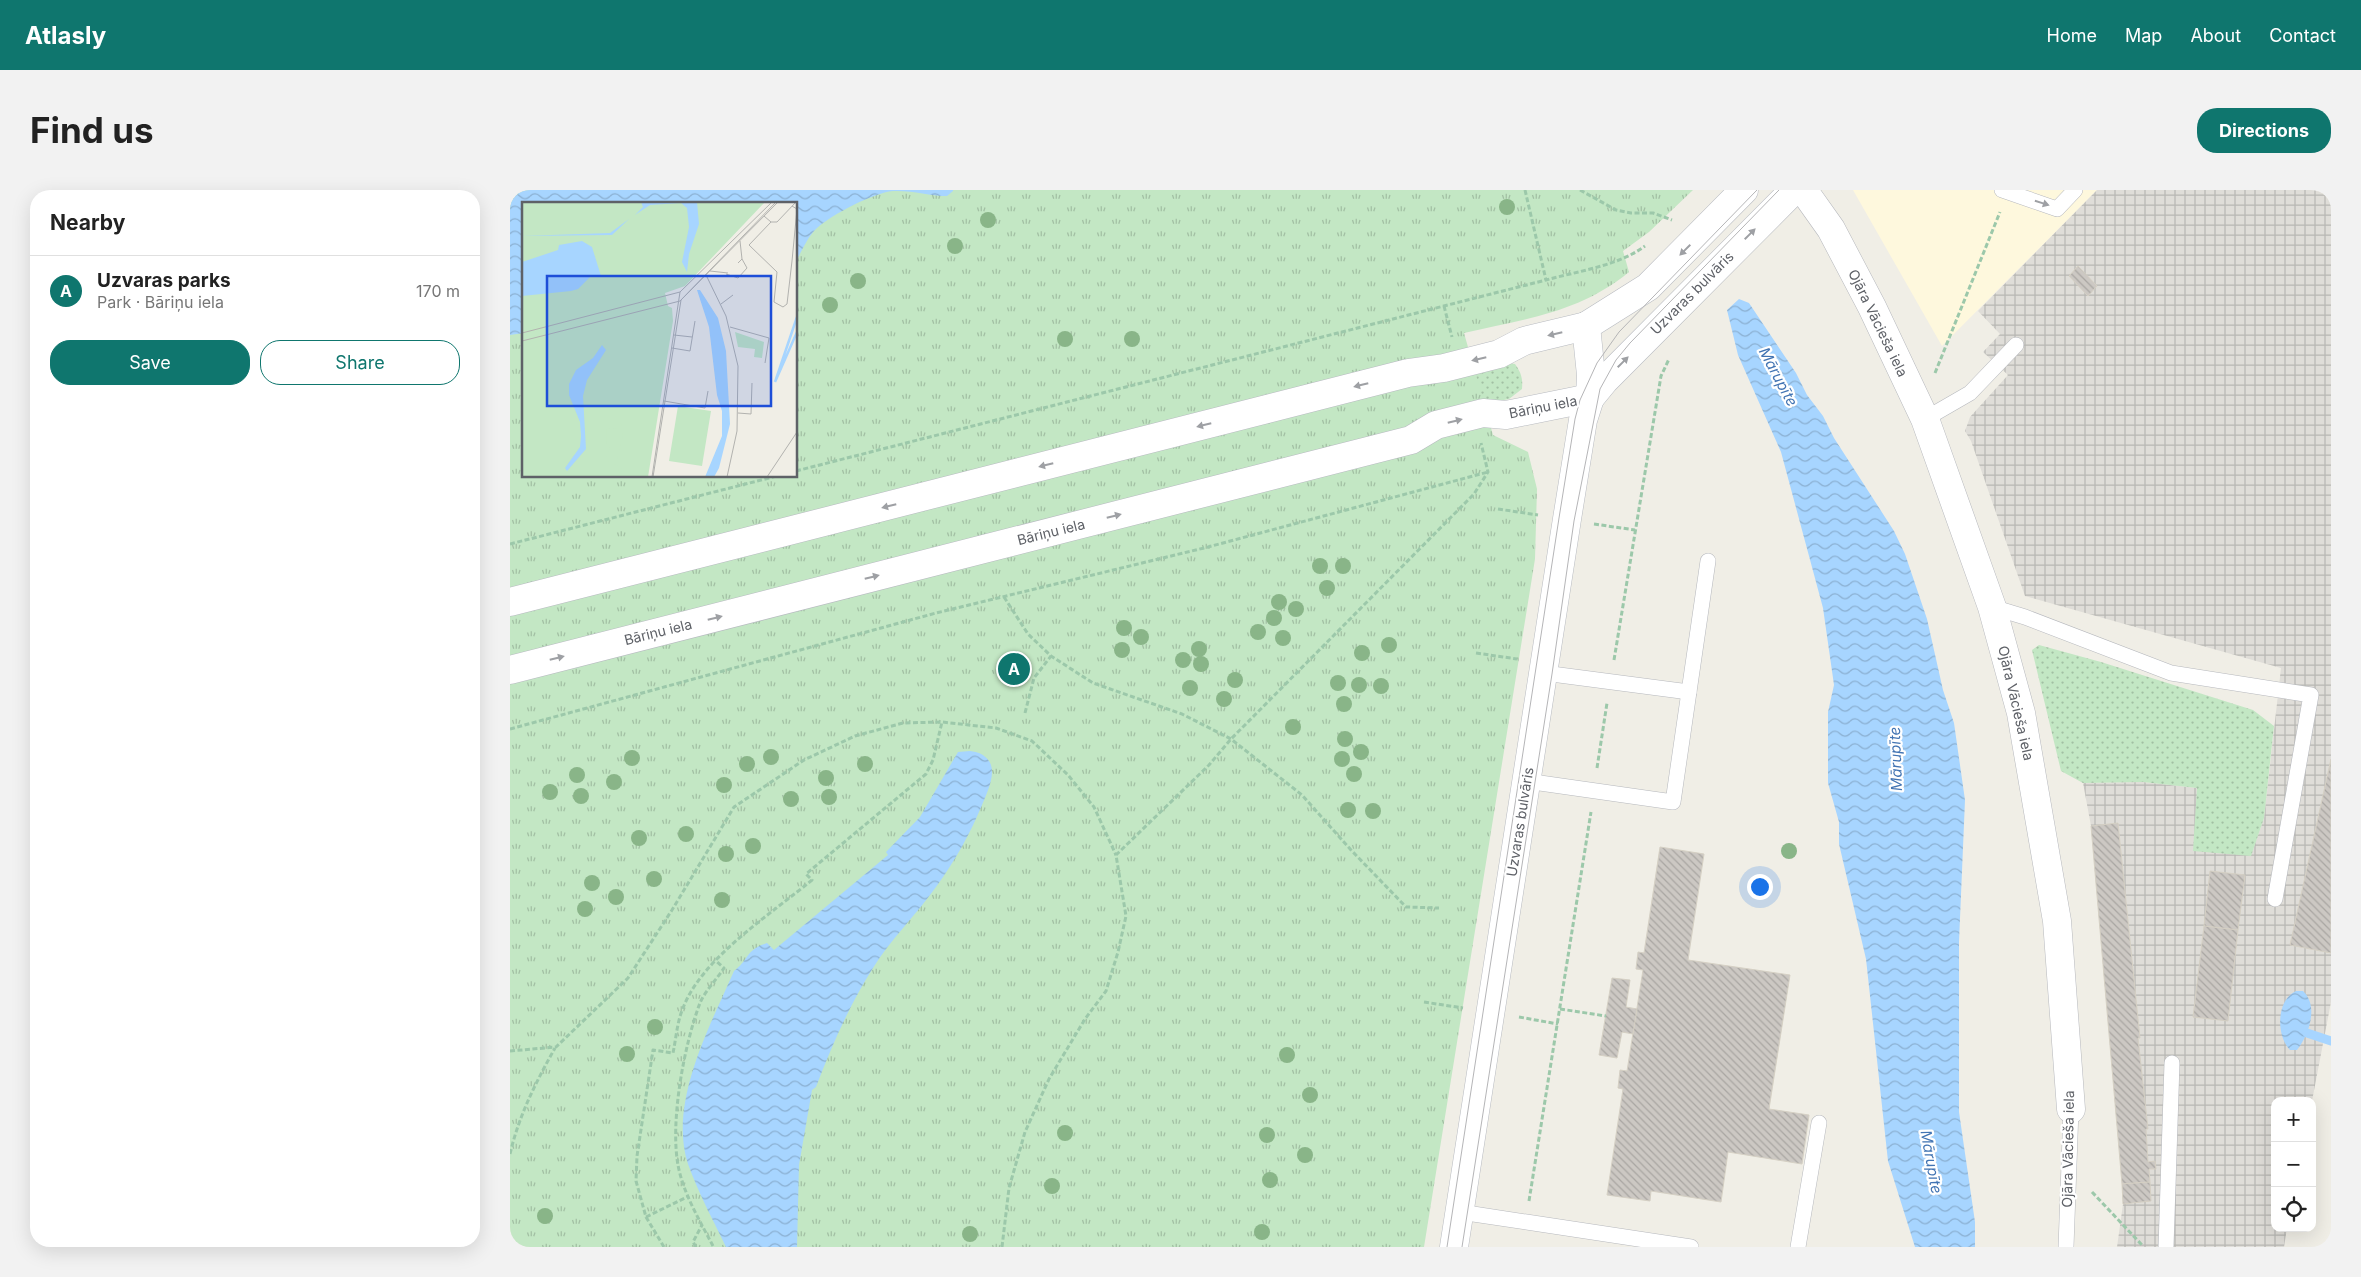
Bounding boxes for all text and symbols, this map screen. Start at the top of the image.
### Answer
text: Atlasly [25,21,106,50]
text: Home [2047,25,2097,46]
text: Map [2125,25,2162,46]
text: About [2190,25,2241,46]
text: Contact [2269,25,2336,46]
button: Directions [2197,108,2331,153]
text: Find us [30,109,154,151]
one-way arrow [2034,200,2049,208]
inset map [522,202,798,478]
text: Nearby [50,210,125,235]
one-way arrow [1744,229,1756,241]
one-way arrow [1679,243,1691,255]
street label: Uzvaras bulvāris [1647,248,1737,338]
street label: Ojāra Vācieša iela [1845,266,1912,379]
text: Uzvaras parks [97,269,231,292]
text: A [60,281,72,301]
text: 170 m [416,281,460,301]
text: Park · Bāriņu iela [97,292,224,312]
one-way arrow [1548,330,1563,338]
button: Save [50,340,250,385]
button: Share [260,340,460,385]
water label: Mārupīte [1755,344,1802,410]
one-way arrow [1472,355,1487,363]
one-way arrow [1617,356,1629,368]
one-way arrow [1354,381,1369,389]
street label: Bāriņu iela [1507,392,1579,422]
one-way arrow [1448,416,1463,424]
one-way arrow [1196,421,1211,429]
one-way arrow [1039,461,1054,469]
one-way arrow [881,502,896,510]
one-way arrow [1107,511,1122,519]
street label: Bāriņu iela [1015,515,1087,549]
one-way arrow [865,573,880,581]
one-way arrow [707,613,722,621]
street label: Bāriņu iela [622,615,694,649]
street label: Ojāra Vācieša iela [1995,644,2038,762]
pin: A [998,650,1030,688]
one-way arrow [550,654,565,662]
water label: Mārupīte [1885,727,1906,791]
street label: Uzvaras bulvāris [1502,766,1537,878]
your location [1747,874,1773,900]
street label: Ojāra Vācieša iela [2058,1090,2077,1208]
map controls [2271,1097,2316,1232]
button: + [2271,1097,2316,1142]
water label: Mārupīte [1917,1129,1946,1195]
button: − [2271,1142,2316,1187]
button: locate [2271,1187,2316,1232]

